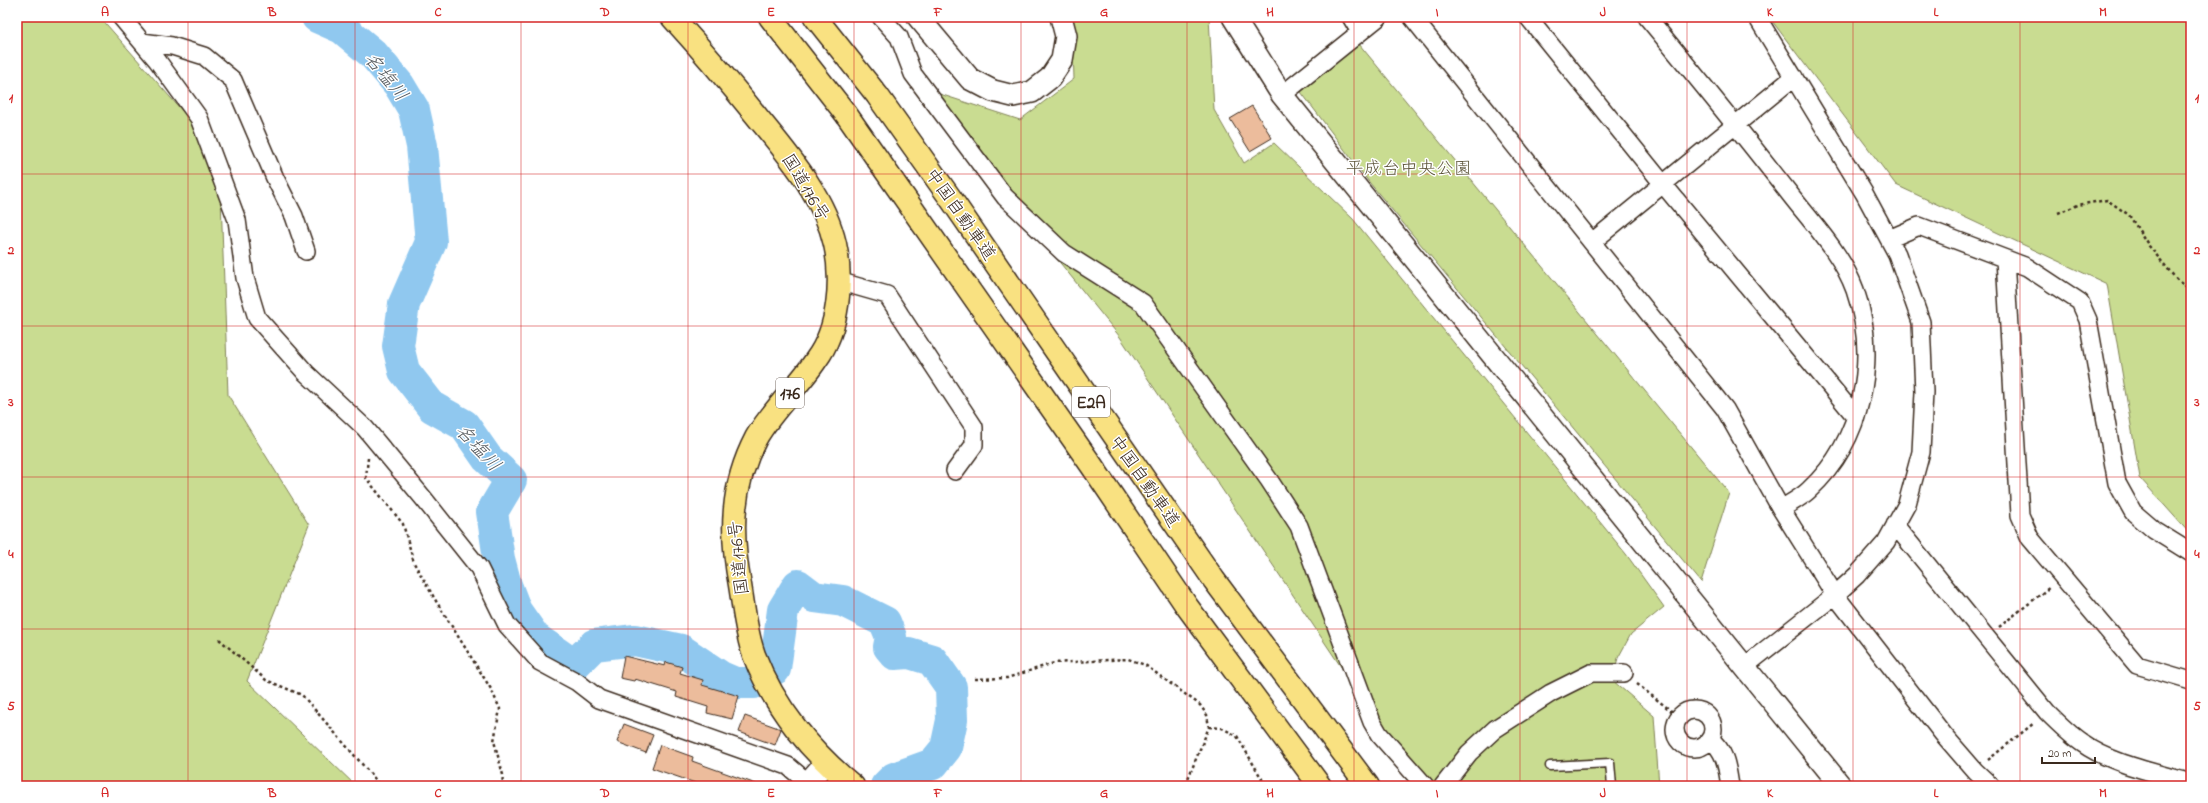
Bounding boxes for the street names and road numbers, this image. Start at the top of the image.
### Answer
street label: 国道176号 [774,149,835,227]
street label: 中国自動車道 [918,163,1001,267]
road number: 176 [776,378,804,408]
road number: E2A [1072,387,1110,417]
street label: 中国自動車道 [1102,430,1185,534]
street label: 国道176号 [723,519,757,596]

